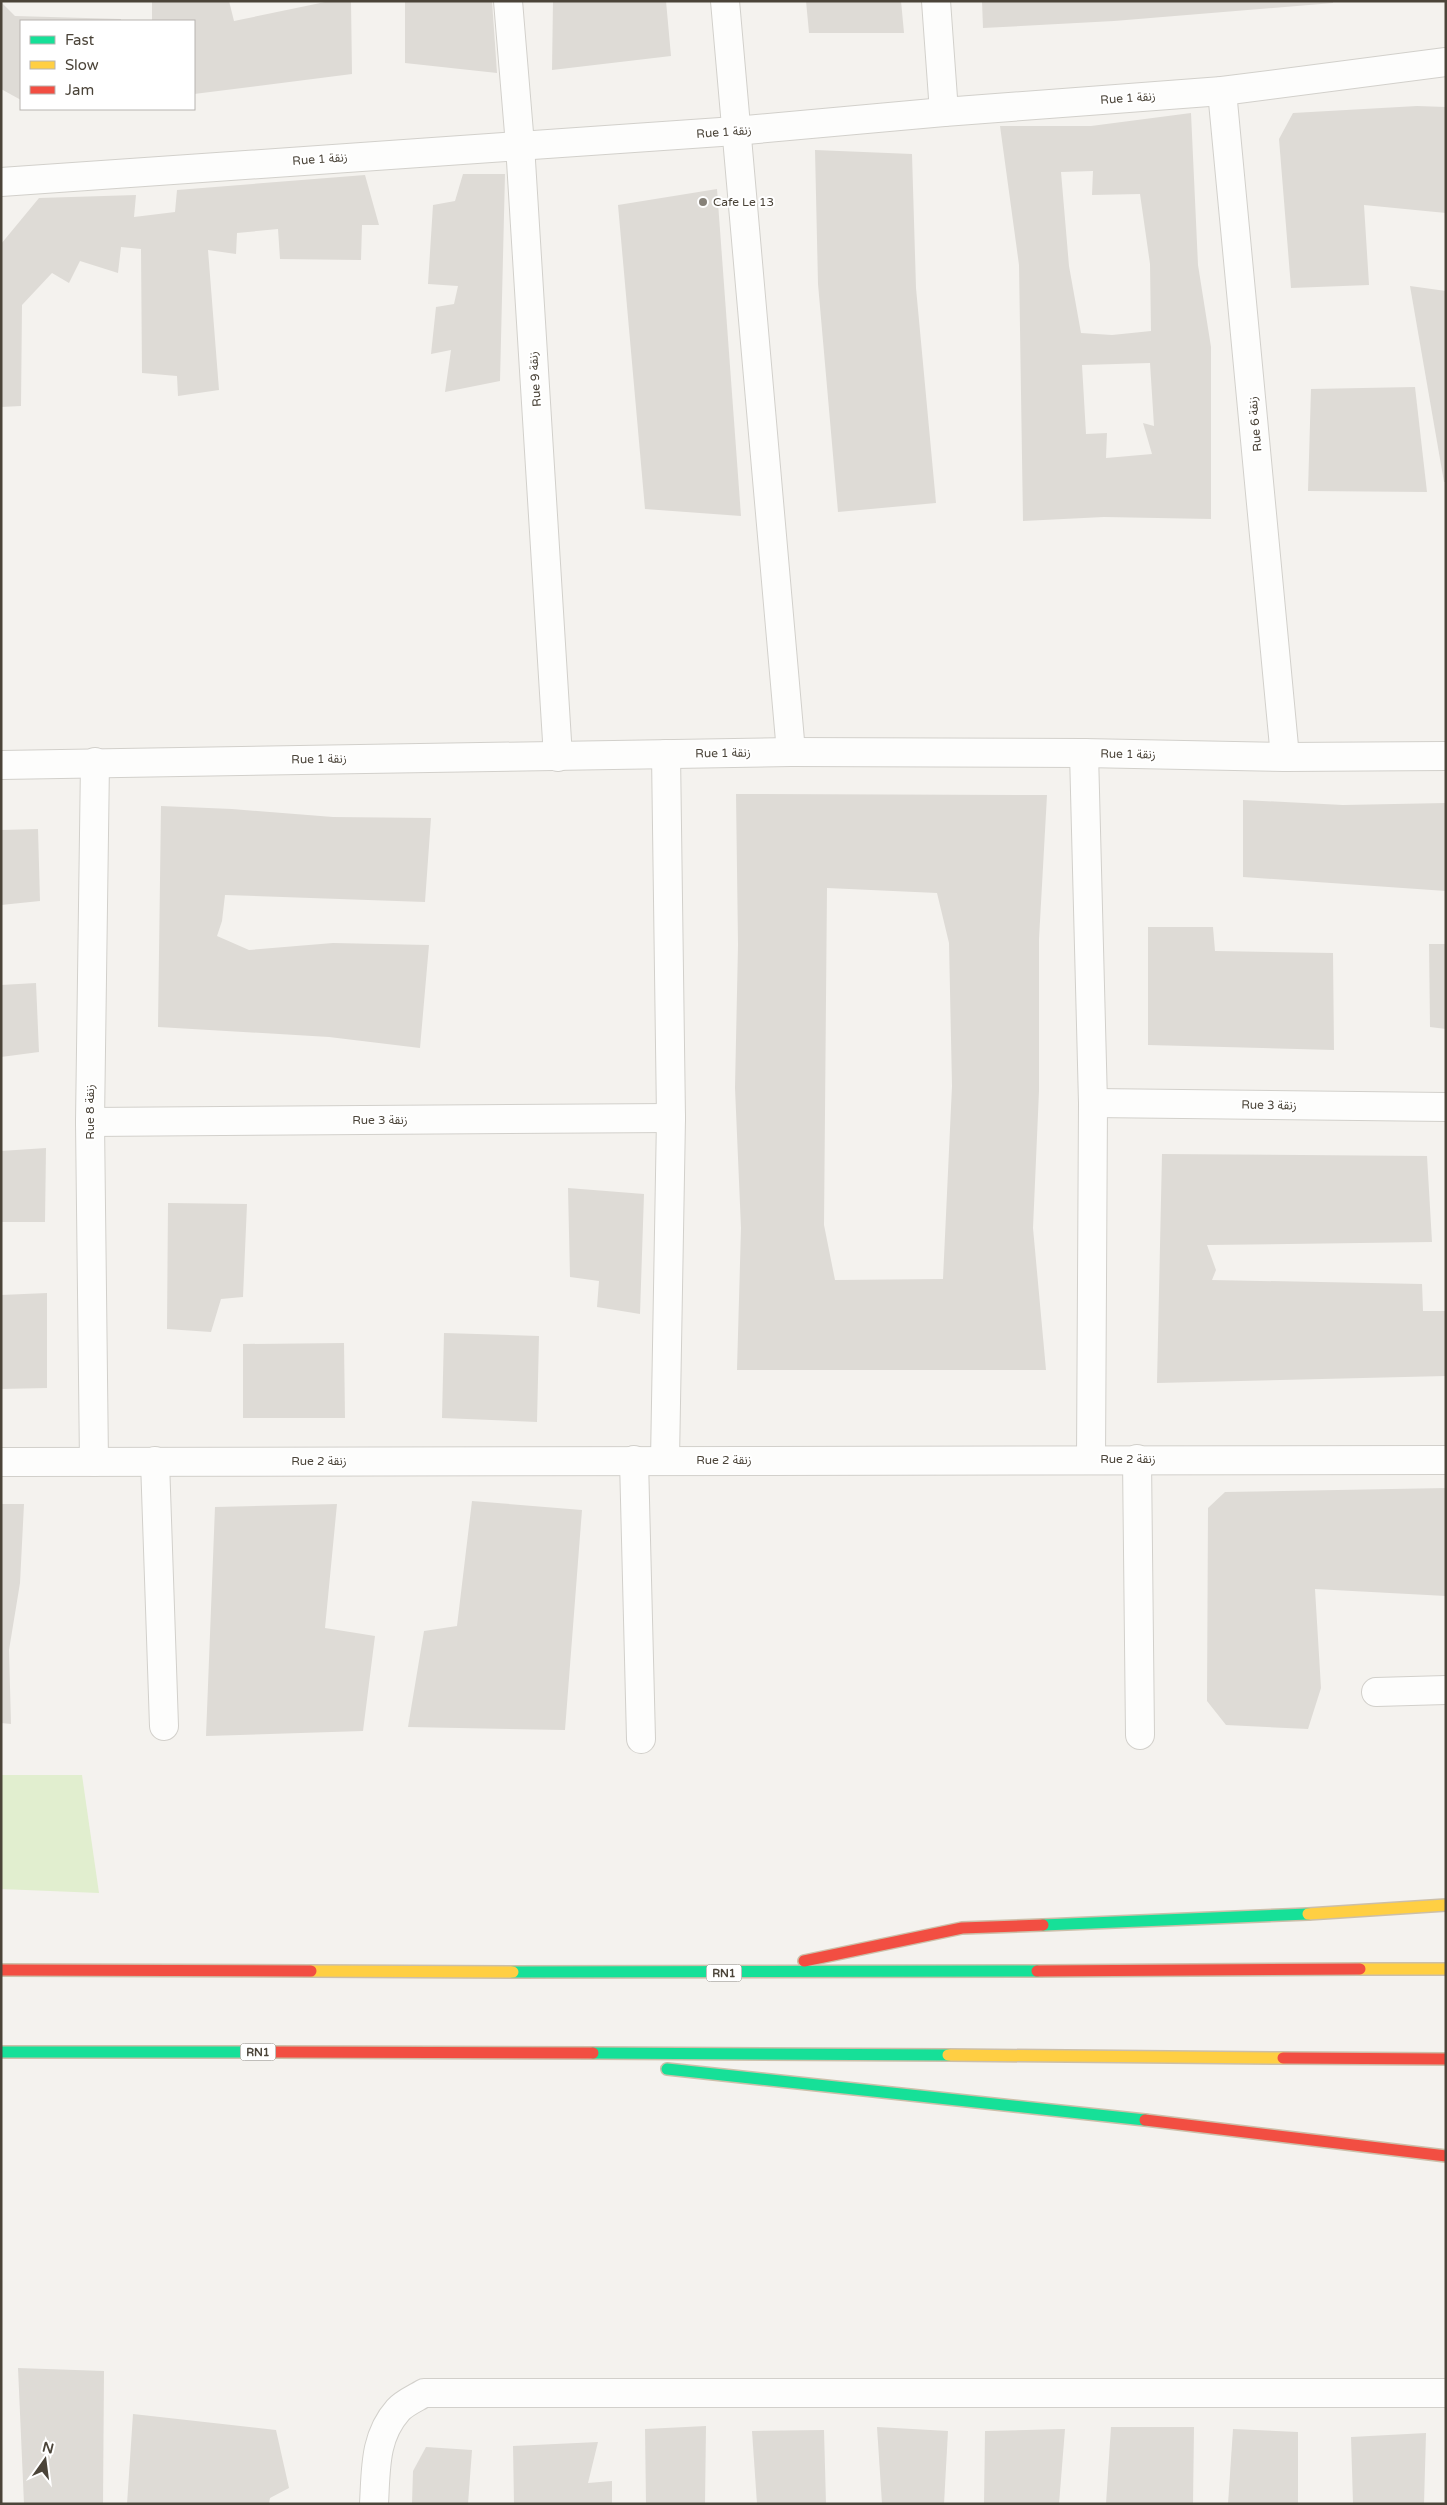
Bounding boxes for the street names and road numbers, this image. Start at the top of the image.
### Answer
street label: Rue 1 زنقة [1100,89,1156,107]
street label: Rue 1 زنقة [696,123,752,141]
street label: Rue 1 زنقة [292,150,348,168]
street label: Rue 9 زنقة [526,351,544,407]
street label: Rue 6 زنقة [1246,396,1264,452]
street label: Rue 1 زنقة [695,746,751,760]
street label: Rue 1 زنقة [1100,747,1156,761]
street label: Rue 1 زنقة [291,752,347,766]
street label: Rue 8 زنقة [83,1084,97,1140]
street label: Rue 3 زنقة [1241,1098,1297,1112]
street label: Rue 3 زنقة [352,1113,408,1127]
street label: Rue 2 زنقة [1100,1452,1156,1466]
street label: Rue 2 زنقة [696,1453,752,1467]
street label: Rue 2 زنقة [291,1454,347,1468]
road number: RN1 [706,1965,742,1982]
road number: RN1 [240,2044,276,2060]

